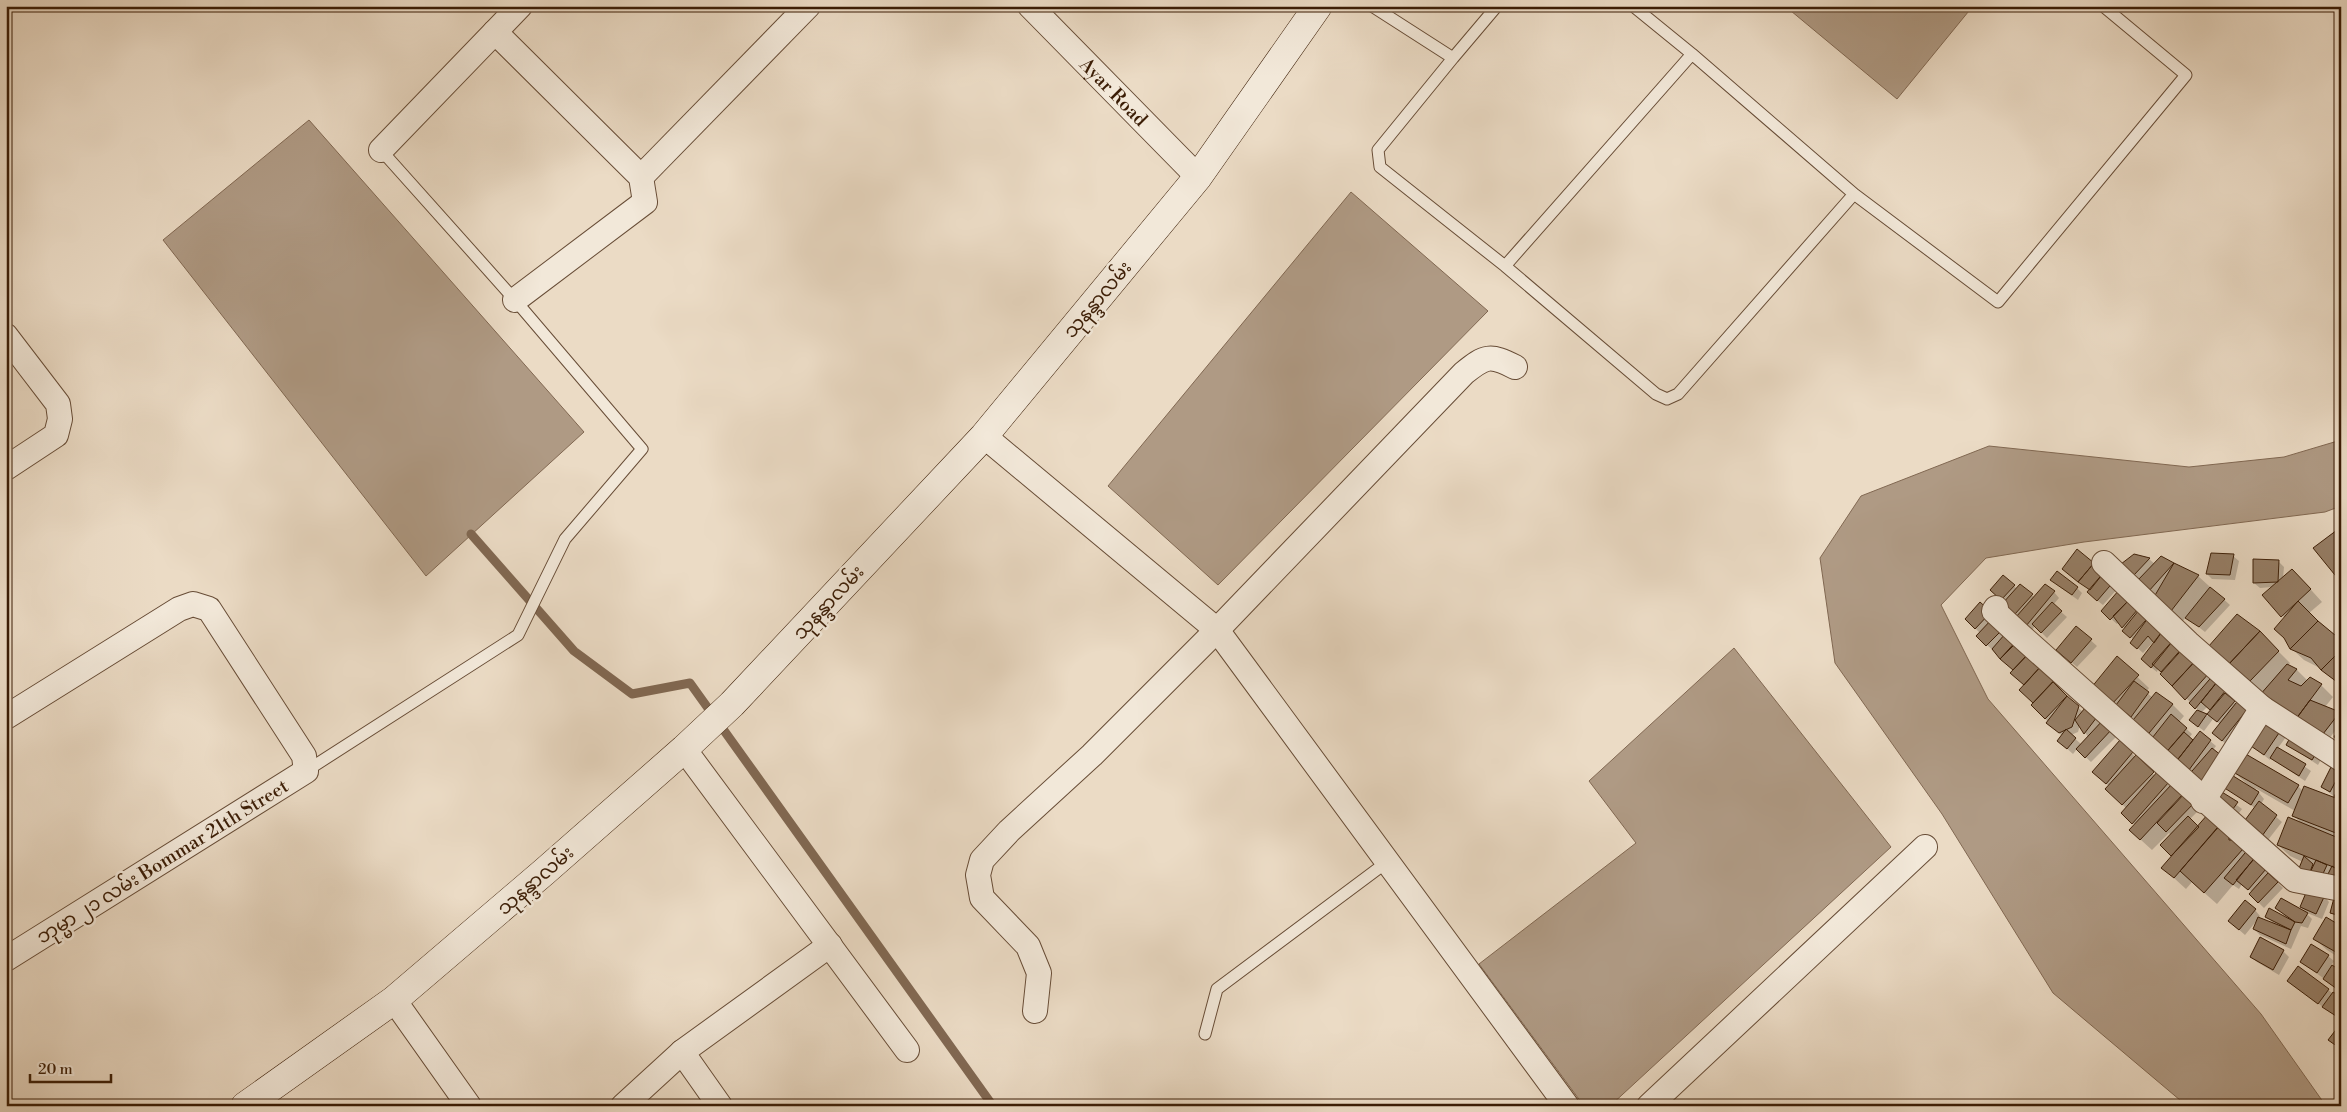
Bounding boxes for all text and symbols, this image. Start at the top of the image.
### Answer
street label: Ayar Road [1074,52,1153,132]
street label: သုနန္ဒာလမ်း [1056,254,1140,346]
street label: သုနန္ဒာလမ်း [786,558,872,648]
street label: ဘုမ္မာ ၂၁ လမ်း Bommar 21th Street [31,772,295,953]
street label: သုနန္ဒာလမ်း [490,839,582,924]
scale bar [30,1052,111,1084]
text: 20 m [38,1060,73,1079]

